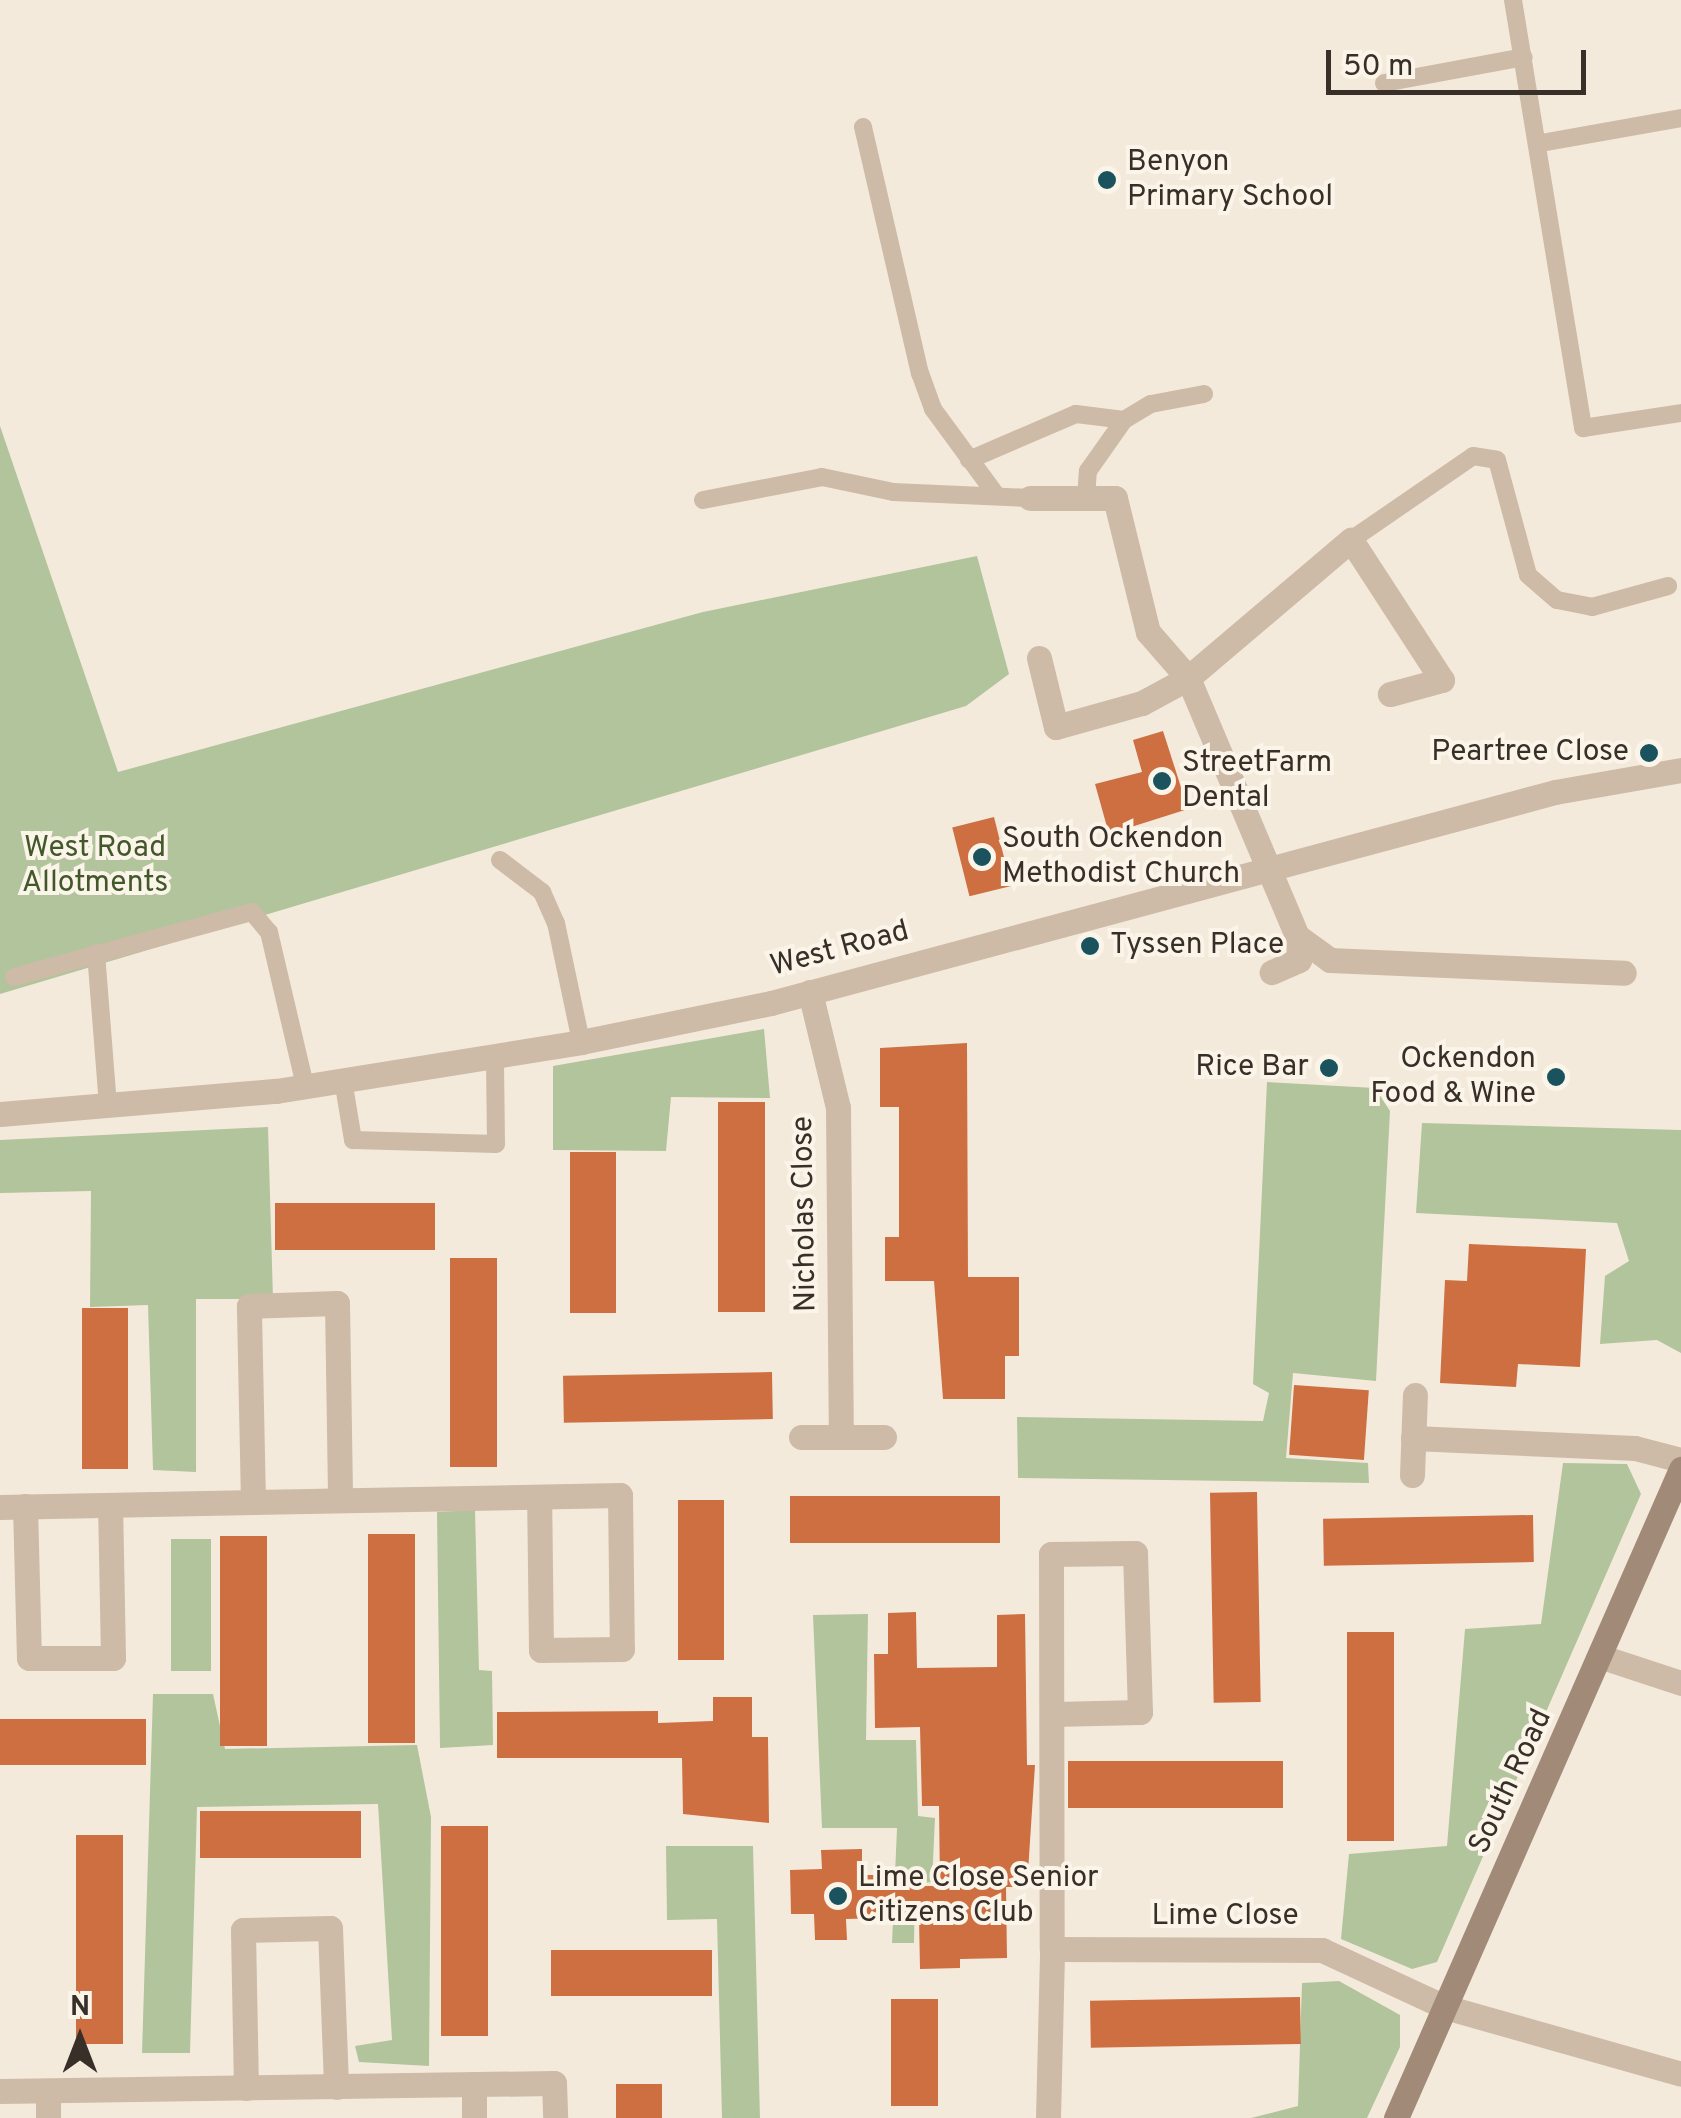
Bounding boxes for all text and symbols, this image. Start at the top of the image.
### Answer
scale bar [1331,30,1591,92]
text: 50 m [1343,49,1413,86]
place label: Benyon Primary School [1127,145,1333,216]
marker: Benyon Primary School [1096,169,1118,191]
place label: Peartree Close [1431,735,1629,771]
marker: Peartree Close [1638,742,1660,764]
place label: StreetFarm Dental [1182,746,1332,816]
marker: StreetFarm Dental [1151,770,1173,792]
place label: South Ockendon Methodist Church [1002,822,1240,892]
park label: West Road Allotments [22,831,168,902]
marker: South Ockendon Methodist Church [971,846,993,868]
street label: West Road [767,914,913,986]
place label: Tyssen Place [1110,928,1284,964]
marker: Tyssen Place [1079,935,1101,957]
place label: Ockendon Food & Wine [1370,1042,1536,1112]
place label: Rice Bar [1195,1050,1309,1086]
marker: Rice Bar [1318,1057,1340,1079]
marker: Ockendon Food & Wine [1545,1066,1567,1088]
street label: Nicholas Close [786,1116,826,1312]
street label: South Road [1463,1704,1561,1860]
place label: Lime Close Senior Citizens Club [858,1861,1099,1932]
marker: Lime Close Senior Citizens Club [827,1885,849,1907]
street label: Lime Close [1151,1899,1299,1935]
north arrow [30,1988,130,2088]
text: N [70,1990,90,2026]

